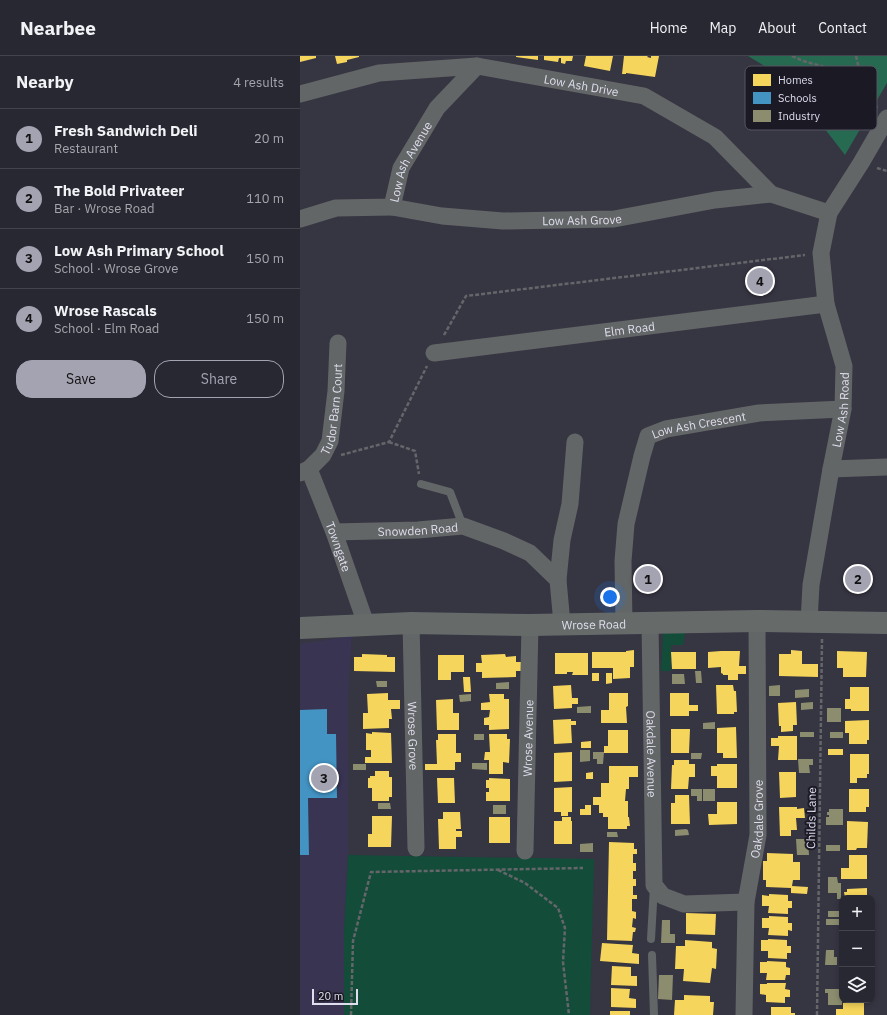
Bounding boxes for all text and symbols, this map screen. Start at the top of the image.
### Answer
text: Nearbee [20,16,96,40]
text: Home [650,19,687,37]
text: Map [709,19,736,37]
text: About [758,19,796,37]
text: Contact [818,19,867,37]
legend [745,66,877,130]
text: Nearby [16,71,74,93]
street label: Low Ash Drive [543,71,620,99]
text: Homes [778,73,813,87]
text: 4 results [233,74,284,91]
text: Schools [778,91,817,105]
text: Industry [778,109,821,123]
street label: Low Ash Avenue [386,118,435,203]
text: Fresh Sandwich Deli [54,121,198,140]
text: 1 [25,130,33,147]
text: 20 m [254,130,284,147]
text: Restaurant [54,140,118,157]
text: The Bold Privateer [54,181,184,200]
text: 2 [25,190,33,207]
text: 110 m [246,190,284,207]
text: Bar · Wrose Road [54,200,154,217]
street label: Low Ash Grove [542,210,623,228]
text: Low Ash Primary School [54,241,224,260]
text: 3 [25,250,33,267]
text: 150 m [246,250,284,267]
text: School · Wrose Grove [54,260,178,277]
pin: 4 [747,266,773,296]
text: Wrose Rascals [54,301,157,320]
text: 4 [25,310,33,327]
text: 150 m [246,310,284,327]
street label: Elm Road [603,318,656,339]
text: School · Elm Road [54,320,159,337]
button: Save [16,360,146,398]
button: Share [154,360,284,398]
street label: Tudor Barn Court [317,363,345,457]
street label: Low Ash Road [828,372,851,448]
street label: Low Ash Crescent [649,408,747,441]
street label: Towngate [323,519,355,574]
street label: Snowden Road [378,519,459,538]
pin: 1 [635,564,661,594]
pin: 2 [845,564,871,594]
your location [600,587,620,607]
street label: Wrose Road [561,616,626,632]
street label: Wrose Avenue [519,699,536,777]
street label: Wrose Grove [405,701,422,771]
street label: Oakdale Avenue [644,710,660,798]
pin: 3 [311,763,337,793]
street label: Oakdale Grove [746,779,766,859]
street label: Childs Lane [803,786,819,849]
map controls [839,895,875,1003]
button: + [839,895,875,931]
button: − [839,931,875,967]
button: layers [839,967,875,1003]
scale bar [312,987,358,1006]
text: 20 m [318,989,343,1003]

